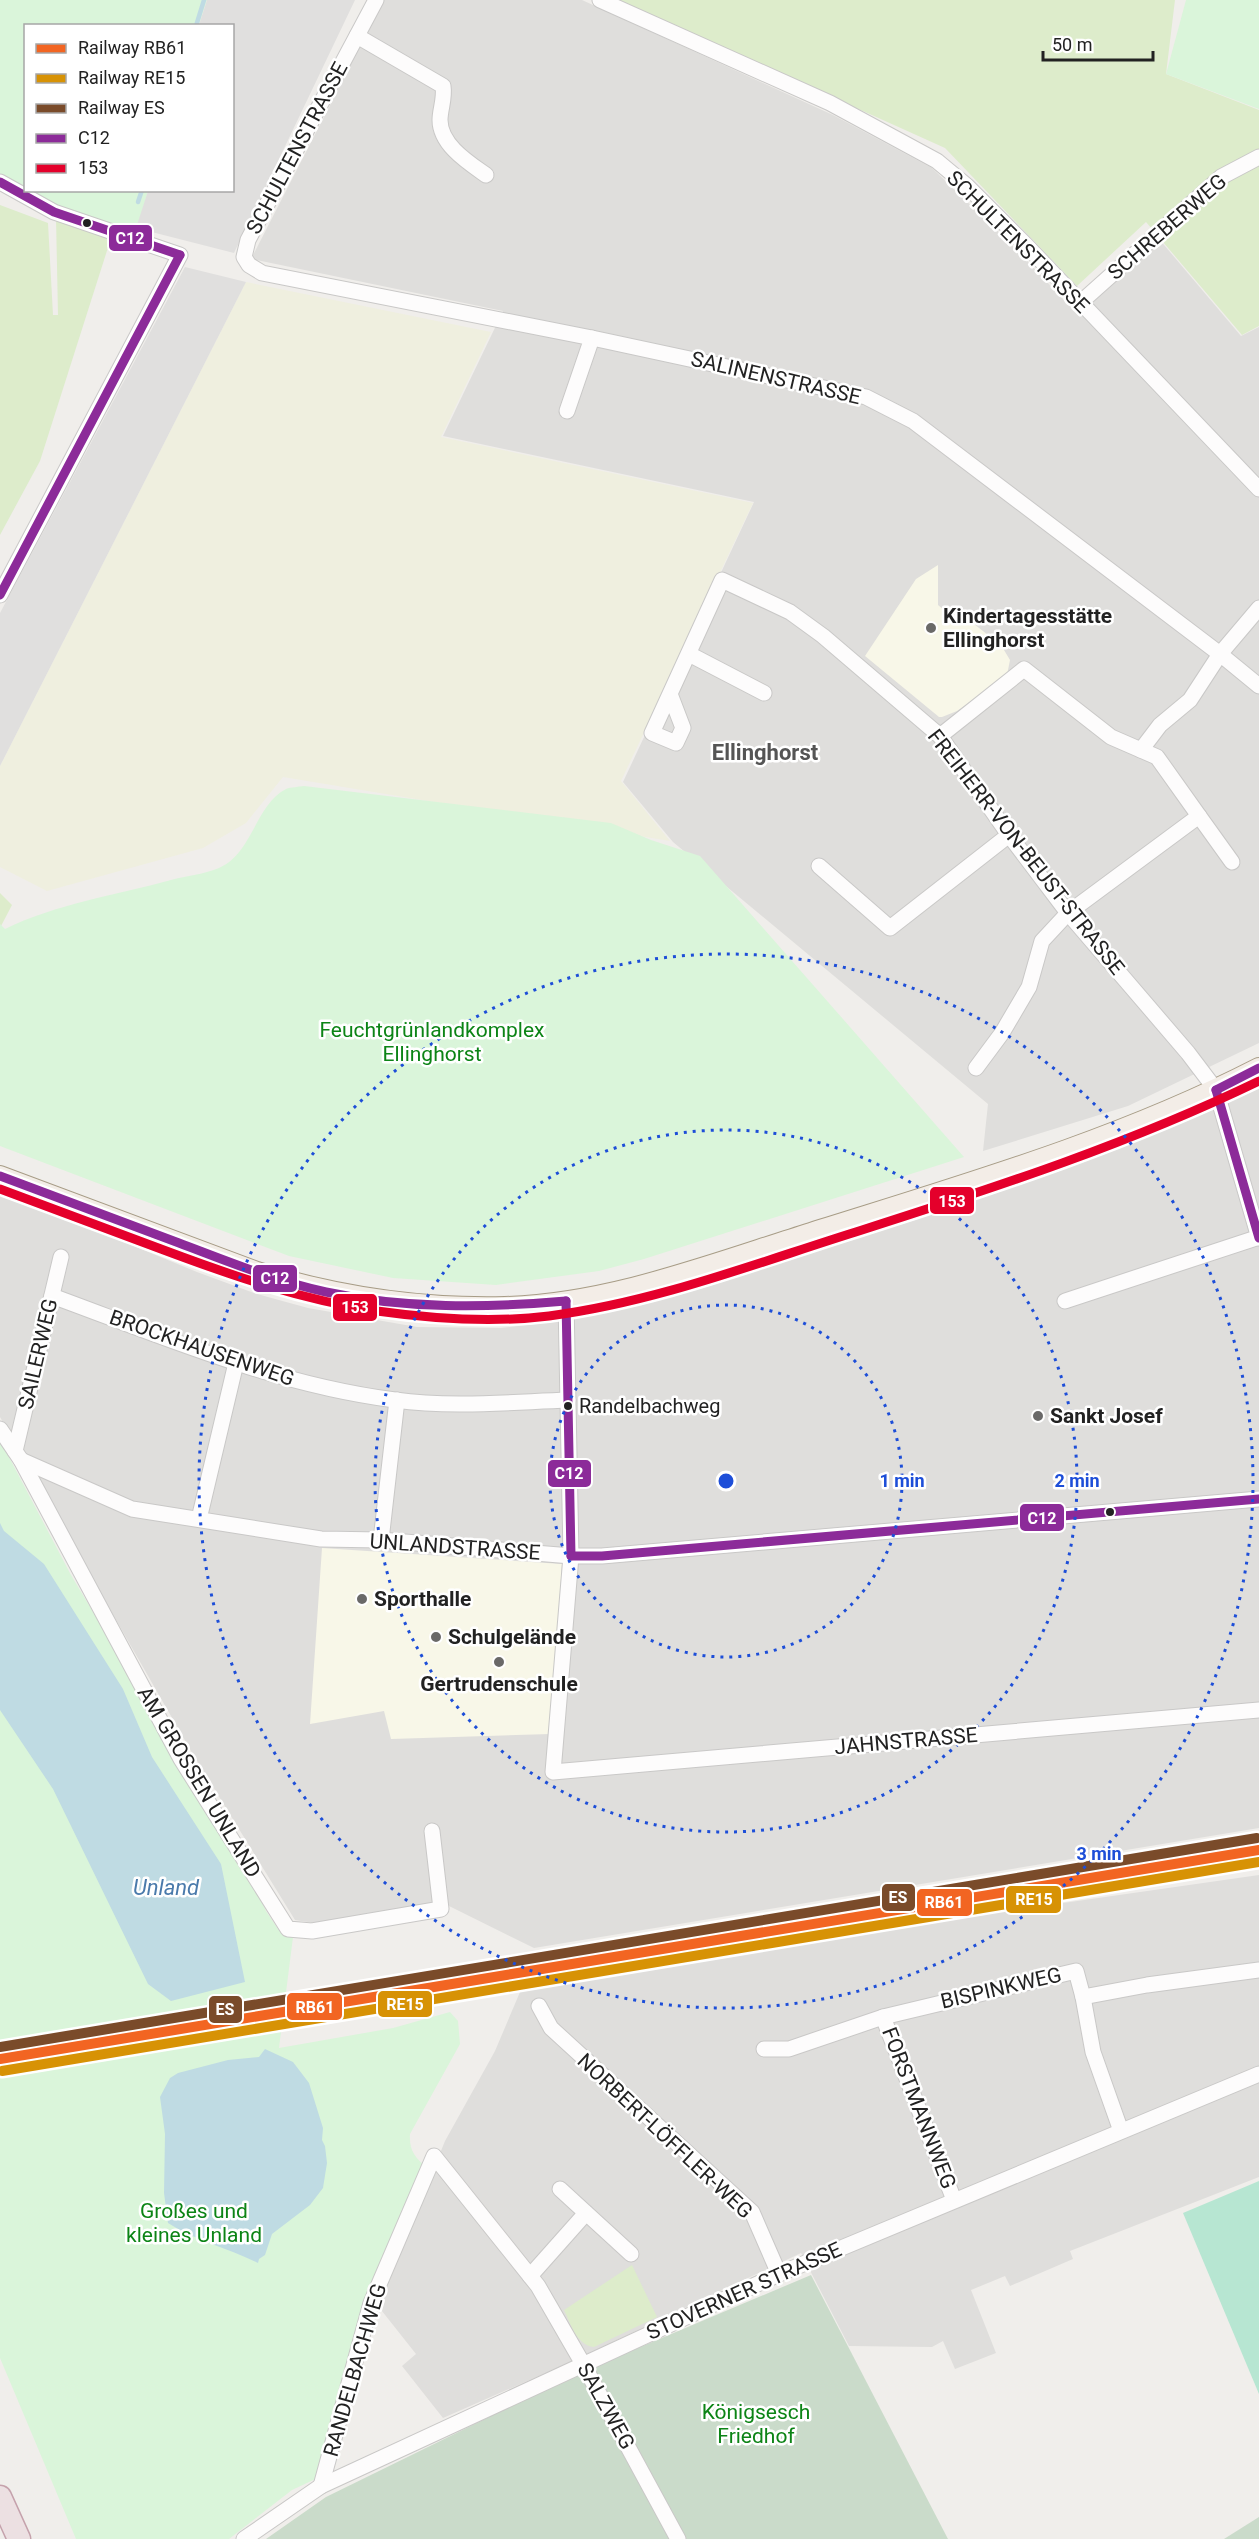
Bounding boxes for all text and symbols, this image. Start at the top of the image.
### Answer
legend [24,24,234,192]
scale bar [1043,24,1152,62]
text: 50 m [1052,34,1092,55]
text: Railway RB61 [78,37,186,58]
street label: SCHULTENSTRASSE [242,58,353,238]
text: Railway RE15 [78,67,185,88]
text: Railway ES [78,97,165,118]
text: C12 [78,127,110,148]
text: 153 [78,157,108,178]
street label: SCHULTENSTRASSE [942,166,1094,318]
street label: SCHREBERWEG [1103,169,1231,285]
unlabelled marker [81,217,93,229]
line badge: C12 [108,224,153,252]
text: C12 [116,229,144,248]
street label: SALINENSTRASSE [689,347,863,409]
place label: Kindertagesstätte Ellinghorst [943,604,1112,652]
marker: Kindertagesstätte Ellinghorst [924,621,938,635]
street label: FREIHERR-VON-BEUST-STRASSE [923,725,1129,980]
district label: Ellinghorst [712,740,819,765]
park label: Feuchtgrünlandkomplex Ellinghorst [319,1018,545,1066]
line badge: 153 [929,1186,975,1215]
text: 153 [938,1192,966,1211]
line badge: C12 [252,1264,298,1293]
text: C12 [261,1269,289,1288]
line badge: 153 [332,1293,378,1322]
street label: SAILERWEG [14,1296,62,1412]
text: 153 [341,1298,369,1317]
street label: BROCKHAUSENWEG [106,1305,298,1391]
place label: Randelbachweg [579,1394,720,1418]
marker: Randelbachweg [562,1400,574,1412]
place label: Sankt Josef [1050,1404,1163,1428]
marker: Sankt Josef [1031,1409,1045,1423]
line badge: C12 [547,1459,592,1488]
text: C12 [555,1464,583,1483]
text: 1 min [879,1470,925,1491]
text: 2 min [1054,1470,1100,1491]
centre of rings [716,1471,736,1491]
line badge: C12 [1019,1503,1065,1532]
unlabelled marker [1104,1506,1116,1518]
text: C12 [1028,1509,1056,1528]
street label: UNLANDSTRASSE [369,1529,541,1565]
place label: Sporthalle [374,1587,471,1611]
marker: Sporthalle [355,1592,369,1606]
place label: Schulgelände [448,1625,576,1649]
marker: Schulgelände [429,1630,443,1644]
marker: Gertrudenschule [492,1655,506,1669]
place label: Gertrudenschule [420,1672,578,1696]
street label: AM GROSSEN UNLAND [132,1682,266,1882]
street label: JAHNSTRASSE [833,1723,979,1759]
text: 3 min [1076,1843,1122,1864]
water label: Unland [133,1875,200,1900]
line badge: ES [881,1883,916,1912]
line badge: RE15 [1005,1885,1062,1914]
text: ES [889,1888,908,1907]
line badge: RB61 [916,1888,973,1917]
text: RE15 [1015,1890,1053,1909]
text: RB61 [925,1893,963,1912]
street label: BISPINKWEG [938,1962,1064,2014]
line badge: RE15 [377,1990,433,2018]
line badge: RB61 [286,1992,343,2021]
line badge: ES [208,1995,243,2024]
text: RE15 [386,1995,424,2014]
text: RB61 [296,1998,334,2017]
text: ES [216,2000,235,2019]
street label: FORSTMANNWEG [877,2024,961,2192]
street label: NORBERT-LÖFFLER-WEG [572,2049,758,2223]
park label: Großes und kleines Unland [126,2199,262,2247]
street label: STOVERNER STRASSE [643,2237,845,2345]
street label: RANDELBACHWEG [319,2281,391,2459]
street label: SALZWEG [572,2359,640,2453]
park label: Königsesch Friedhof [702,2400,810,2448]

